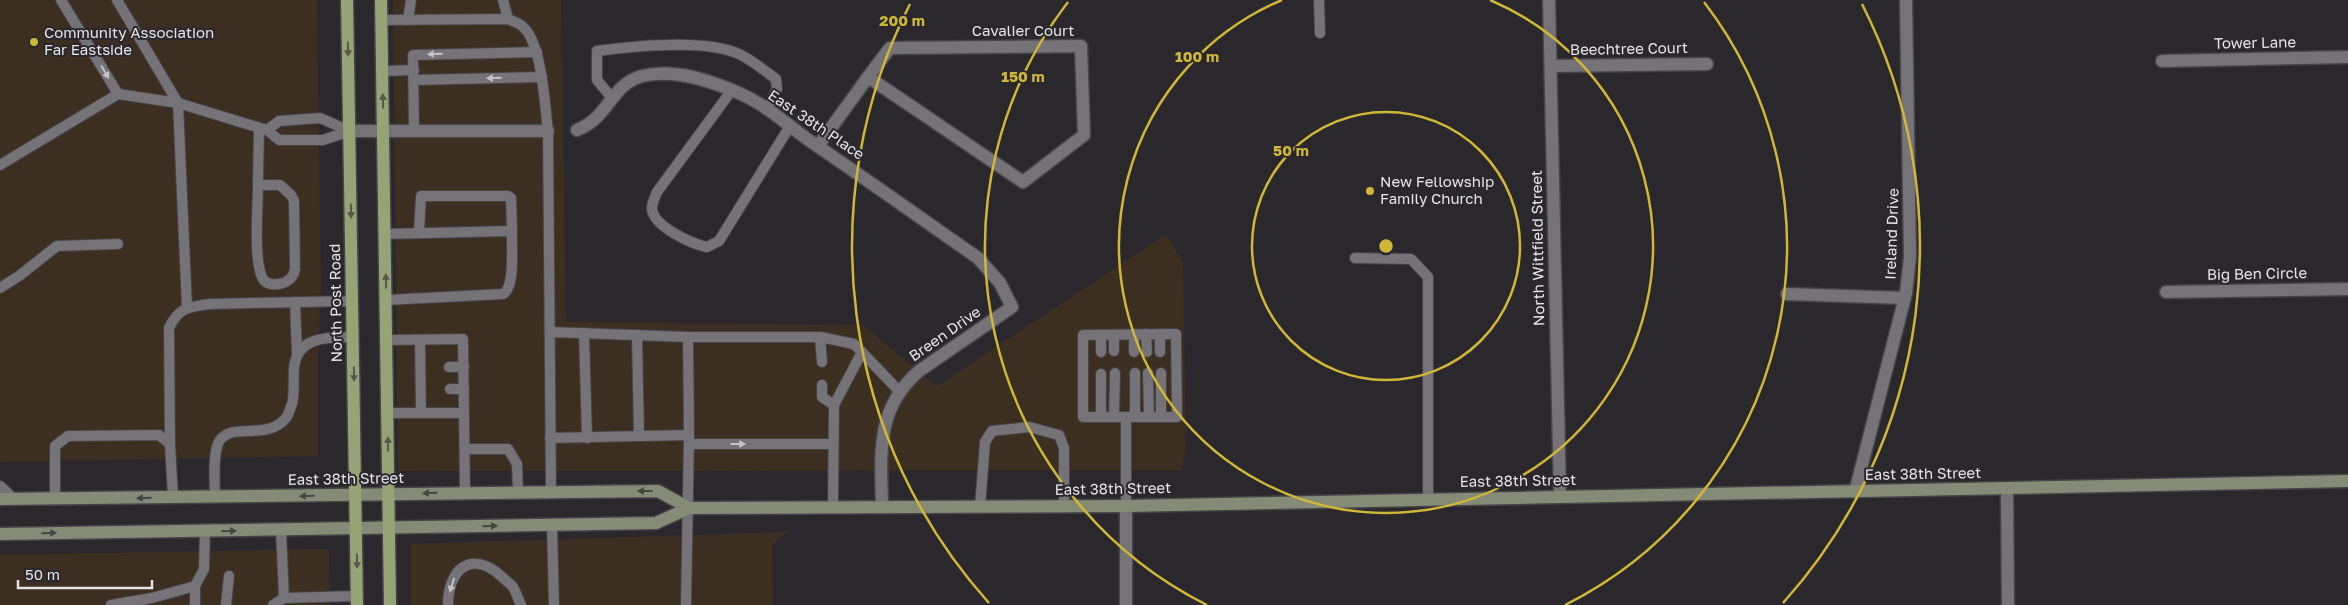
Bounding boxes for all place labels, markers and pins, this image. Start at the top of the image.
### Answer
place label: Community Association Far Eastside [44,23,214,58]
marker: Community Association Far Eastside [28,36,40,48]
place label: New Fellowship Family Church [1380,172,1494,207]
marker: New Fellowship Family Church [1364,185,1376,197]
centre of rings [1377,237,1395,255]

